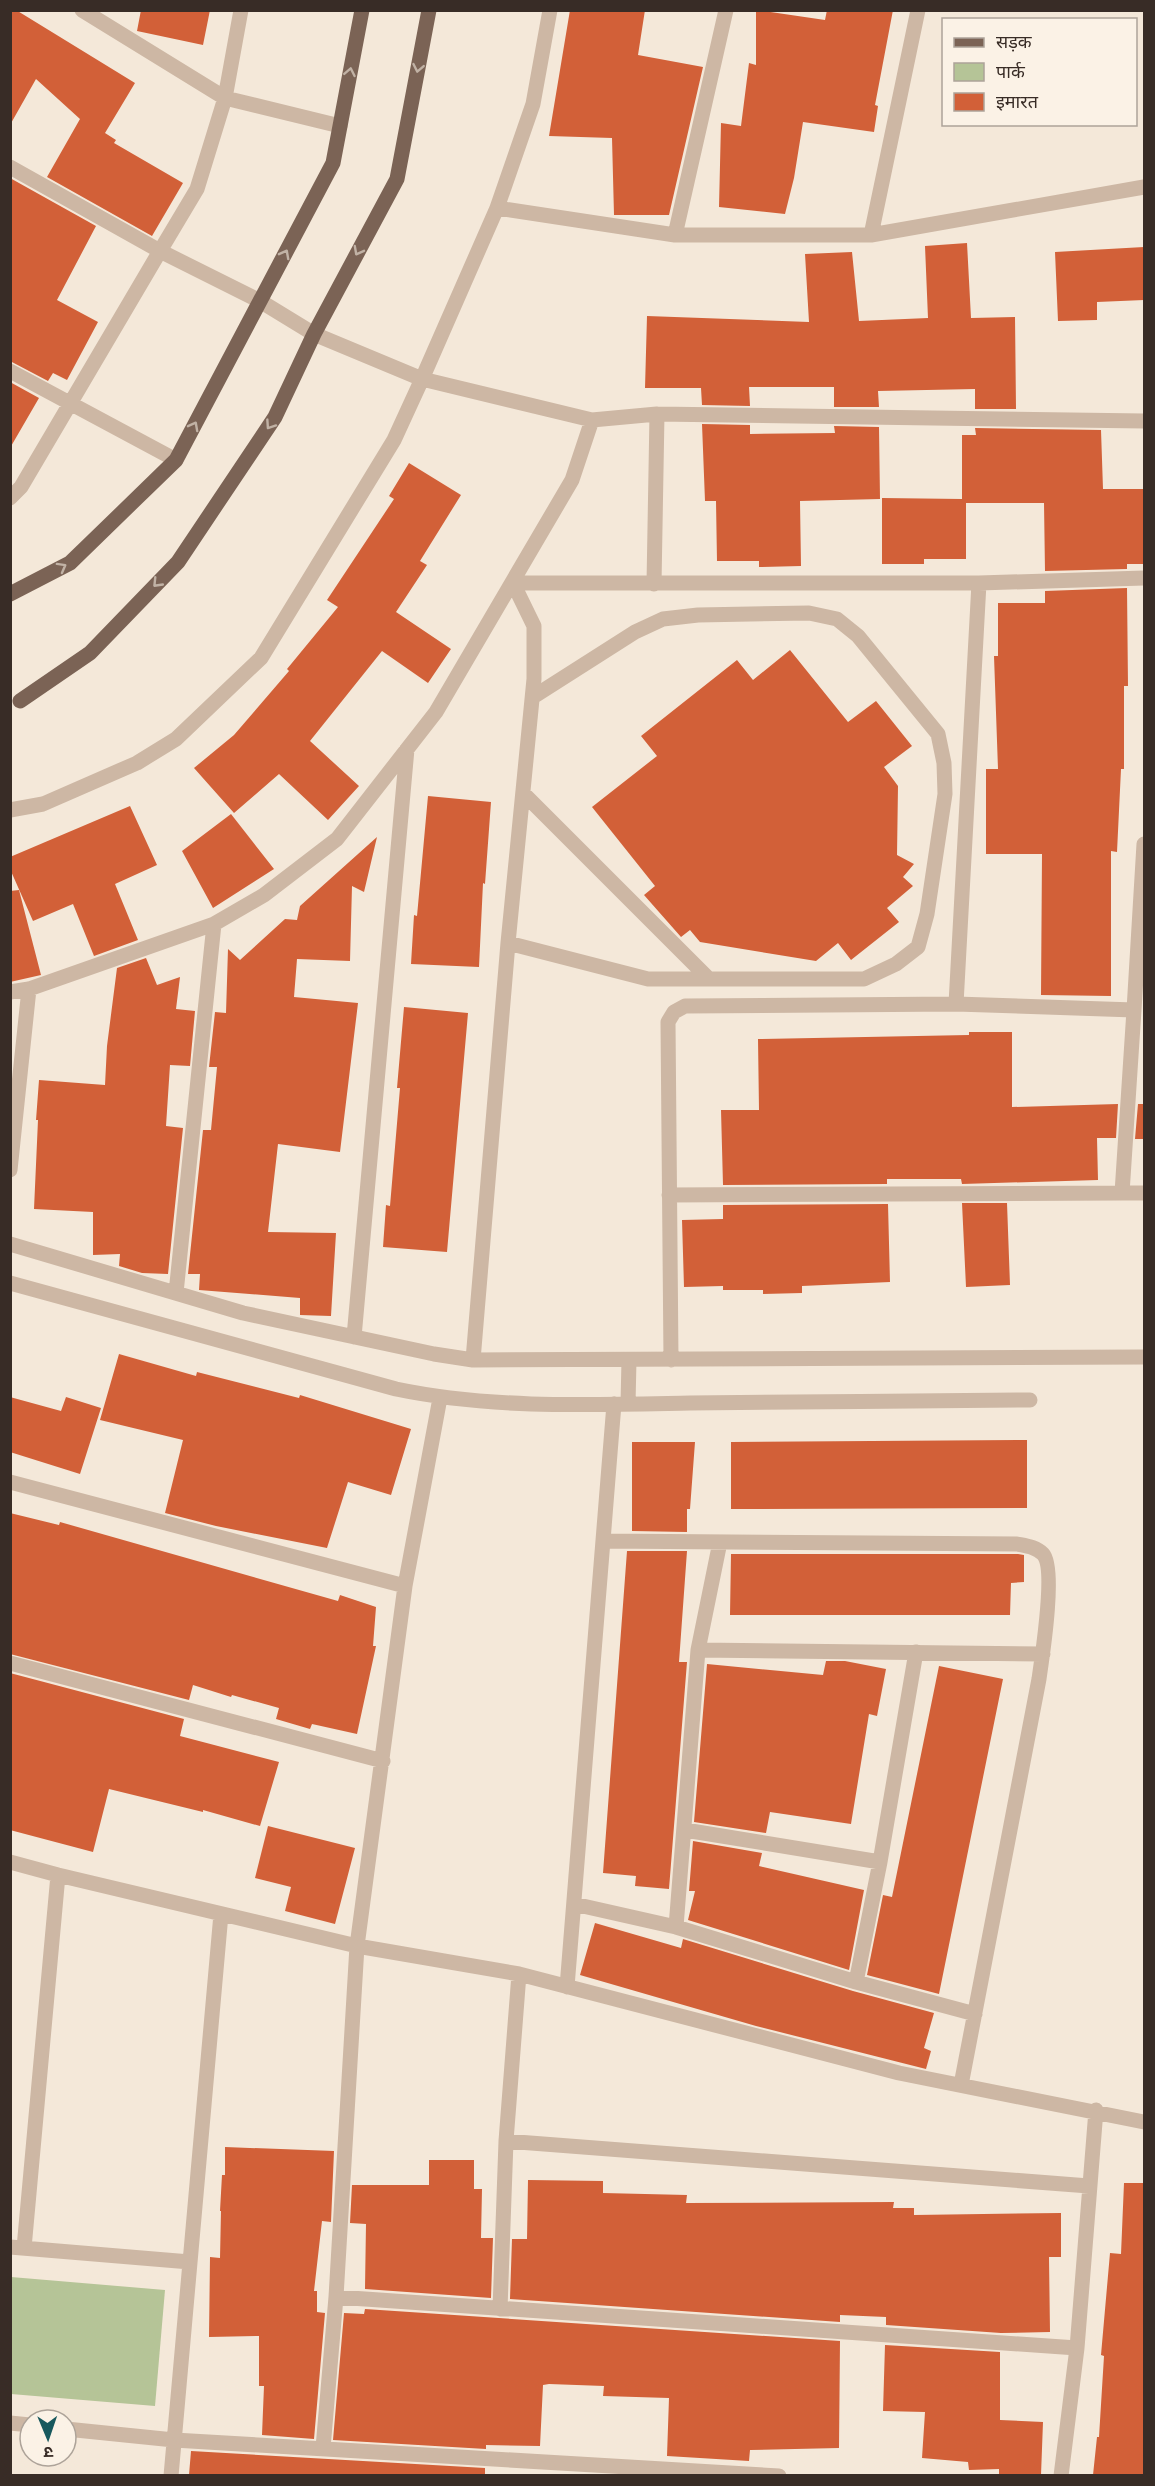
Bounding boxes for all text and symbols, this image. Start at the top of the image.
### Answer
legend [942,18,1137,126]
text: सड़क [996,31,1033,53]
text: पार्क [996,61,1026,83]
one-way arrow [412,63,425,73]
one-way arrow [343,67,356,77]
text: इमारत [996,91,1039,113]
one-way arrow [354,245,365,255]
one-way arrow [278,249,289,260]
one-way arrow [266,418,277,429]
one-way arrow [187,422,198,433]
one-way arrow [56,563,66,574]
one-way arrow [153,577,164,587]
north arrow [18,2408,78,2468]
text: उ [43,2443,54,2462]

